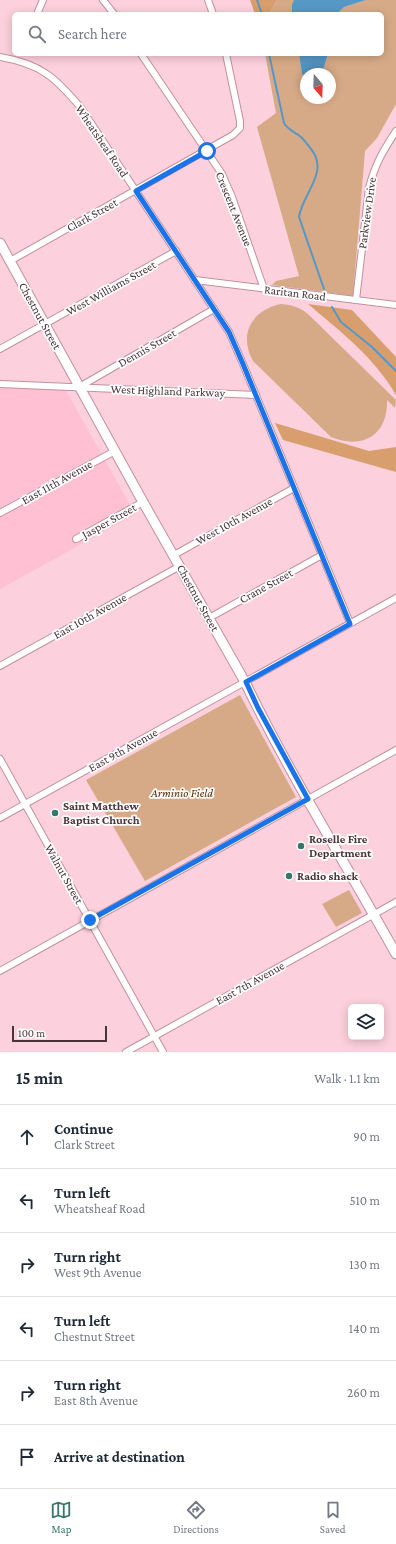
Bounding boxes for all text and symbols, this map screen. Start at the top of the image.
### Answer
search box [12,12,384,56]
icon: search [26,23,48,45]
text: Search here [58,26,127,42]
north arrow [300,68,336,104]
street label: Wheatsheaf Road [73,102,132,180]
route start [198,142,216,160]
street label: Crescent Avenue [213,170,255,248]
street label: Parkview Drive [355,176,379,250]
street label: Clark Street [64,195,121,235]
street label: West Williams Street [64,257,159,318]
street label: Chestnut Street [16,280,65,353]
street label: Raritan Road [263,282,327,304]
street label: Dennis Street [116,325,179,370]
street label: West Highland Parkway [110,382,226,400]
street label: East 11th Avenue [19,457,95,507]
street label: West 10th Avenue [193,494,275,548]
street label: Jasper Street [78,500,140,542]
street label: Chestnut Street [174,562,223,635]
street label: Crane Street [237,565,296,606]
street label: East 10th Avenue [51,590,129,642]
street label: East 9th Avenue [86,725,160,775]
park label: Arminio Field [150,786,213,800]
place label: Saint Matthew Baptist Church [63,799,140,827]
marker: Saint Matthew Baptist Church [50,808,60,818]
place label: Roselle Fire Department [309,832,372,860]
marker: Roselle Fire Department [296,841,306,851]
street label: Walnut Street [42,842,87,907]
place label: Radio shack [297,869,359,883]
marker: Radio shack [284,871,294,881]
route end [81,911,99,929]
street label: East 7th Avenue [213,958,287,1008]
map controls [348,1004,384,1040]
button: layers [348,1004,384,1040]
scale bar [12,1024,107,1043]
text: 100 m [18,1027,45,1039]
text: 15 min [16,1069,63,1088]
text: Walk · 1.1 km [314,1071,380,1086]
text: Continue [54,1121,113,1137]
icon: ahead [16,1126,38,1148]
text: 90 m [353,1129,380,1144]
text: Clark Street [54,1137,115,1152]
text: Turn left [54,1185,110,1201]
icon: left [16,1190,38,1212]
text: 510 m [349,1193,380,1208]
text: Wheatsheaf Road [54,1201,145,1216]
text: Turn right [54,1249,121,1265]
icon: right [16,1254,38,1276]
text: 130 m [349,1257,380,1272]
text: West 9th Avenue [54,1265,142,1280]
text: Turn left [54,1313,110,1329]
icon: left [16,1318,38,1340]
text: 140 m [349,1321,380,1336]
text: Chestnut Street [54,1329,135,1344]
text: Turn right [54,1377,121,1393]
icon: right [16,1382,38,1404]
text: 260 m [347,1385,380,1400]
text: East 8th Avenue [54,1393,138,1408]
icon: arrive [16,1446,38,1468]
text: Arrive at destination [54,1449,185,1465]
tab: Map [50,1499,72,1535]
tab: Directions [173,1499,219,1535]
tab: Saved [320,1499,346,1535]

